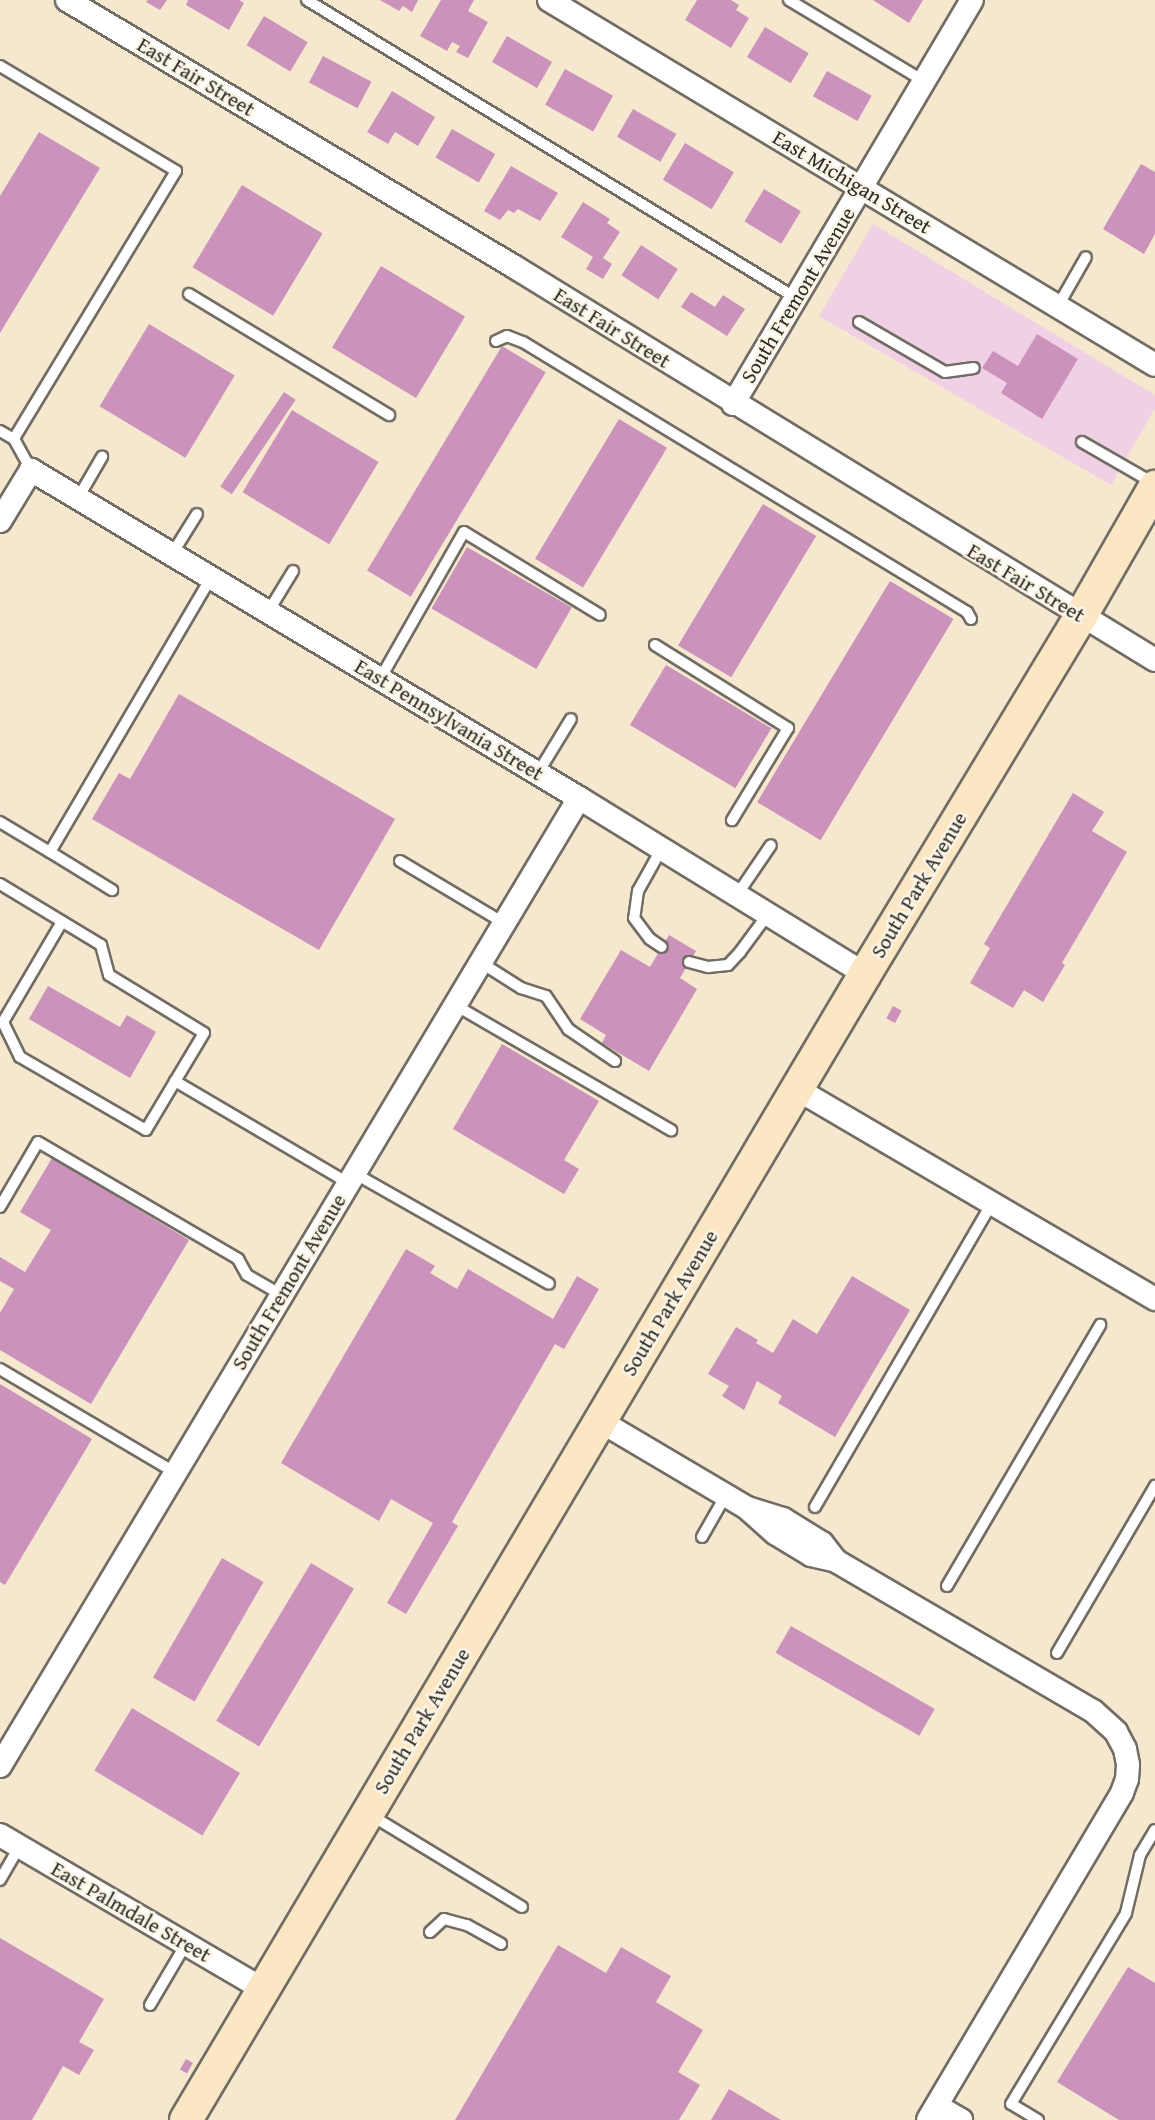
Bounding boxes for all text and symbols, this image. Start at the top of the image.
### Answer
street label: East Fair Street [133,32,259,122]
street label: East Michigan Street [768,125,936,239]
street label: South Fremont Avenue [735,202,861,388]
street label: East Fair Street [549,282,675,374]
street label: East Fair Street [963,538,1089,628]
street label: East Pennsylvania Street [350,654,548,786]
street label: South Park Avenue [865,807,973,963]
street label: South Fremont Avenue [226,1189,352,1375]
street label: South Park Avenue [616,1225,724,1381]
street label: South Park Avenue [368,1643,476,1799]
street label: East Palmdale Street [47,1856,215,1968]

